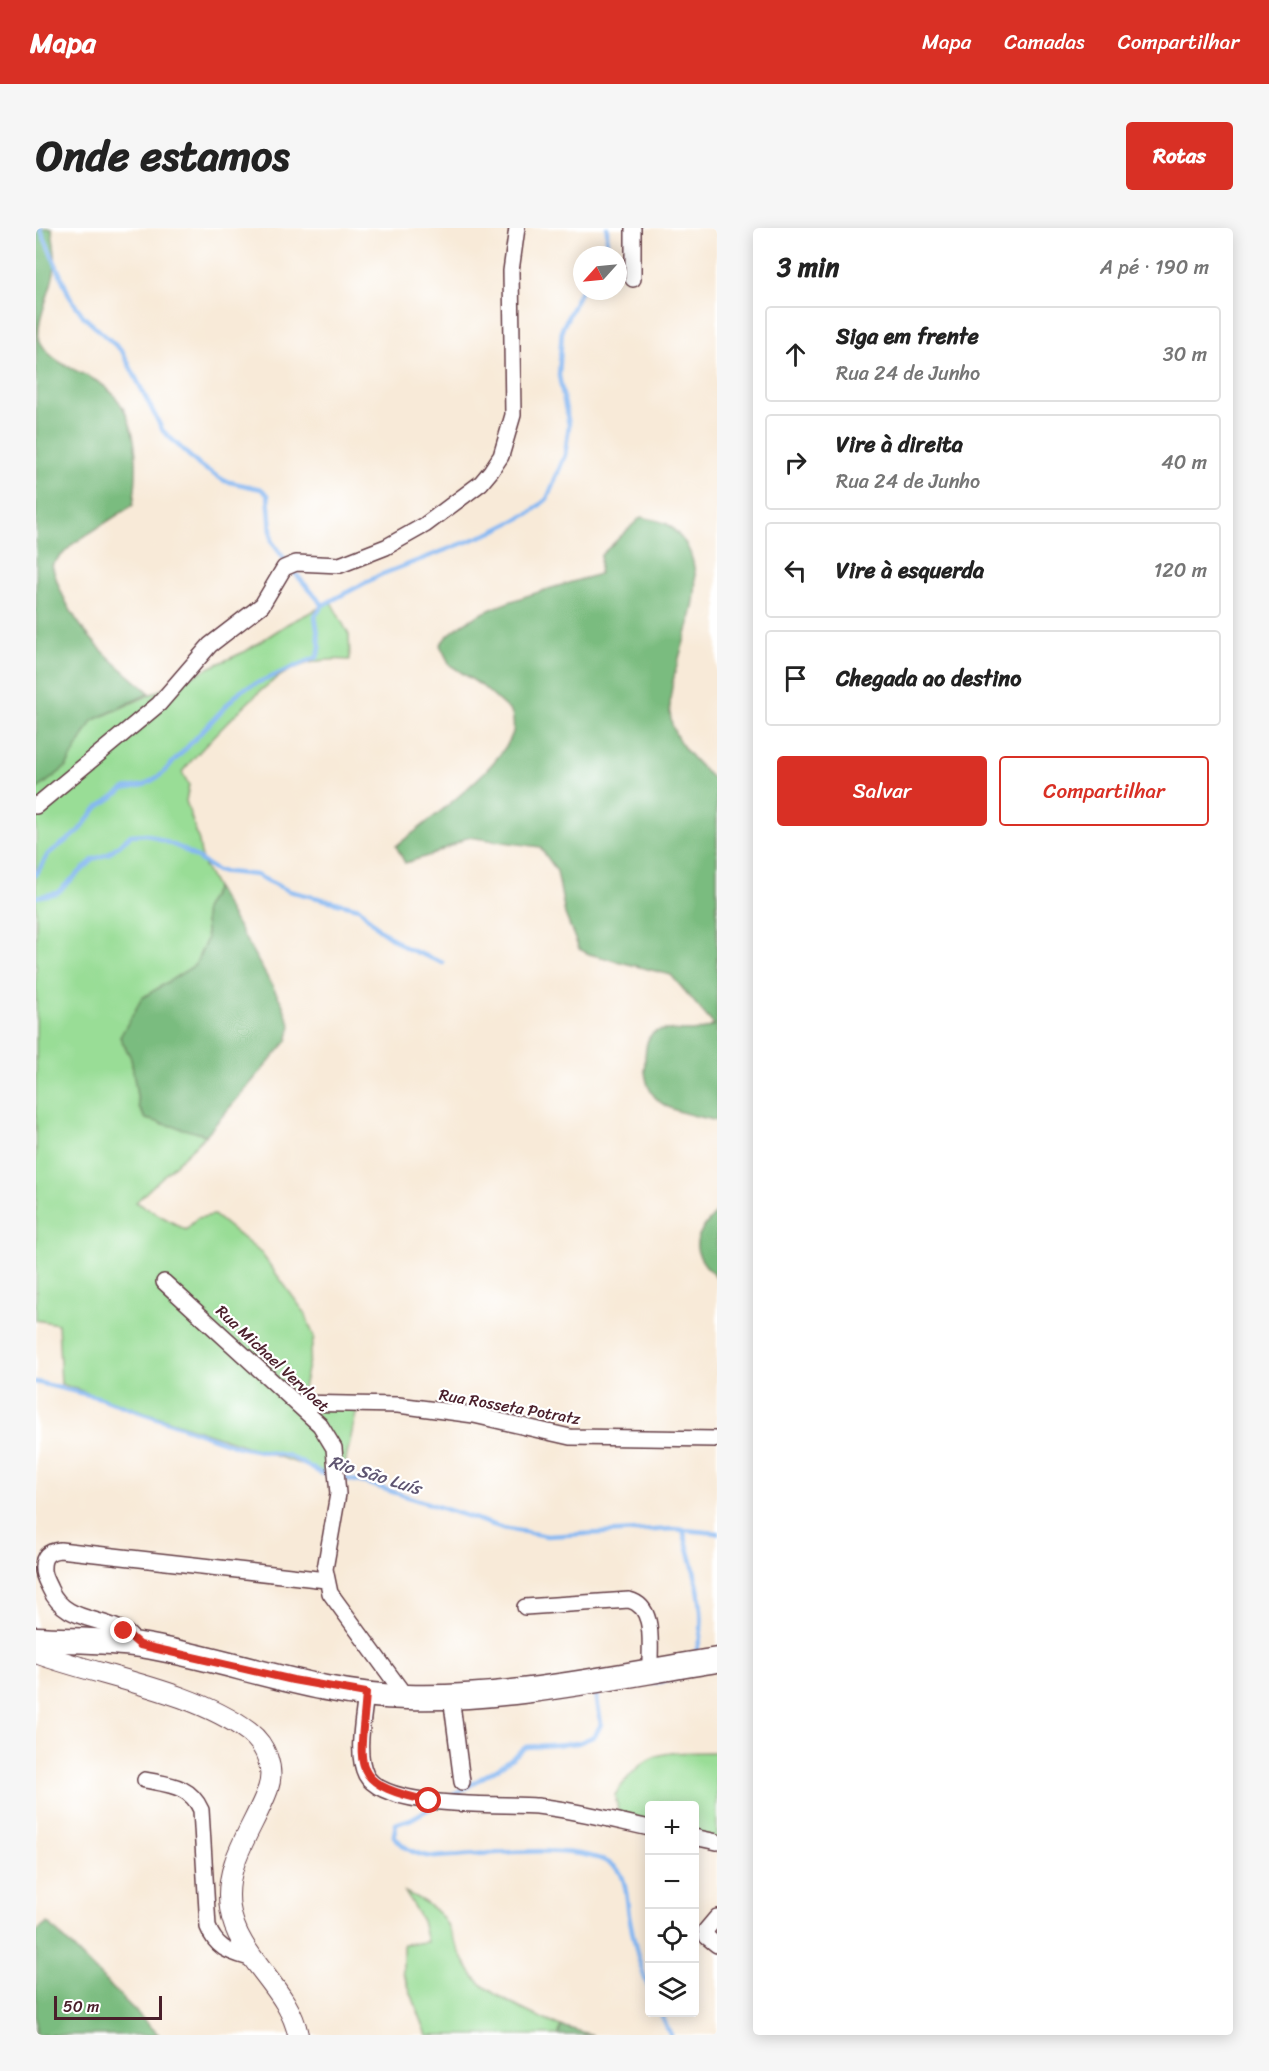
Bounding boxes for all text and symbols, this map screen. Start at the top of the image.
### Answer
text: Mapa [30,18,96,67]
text: Mapa [922,23,971,61]
text: Camadas [1004,23,1085,61]
text: Compartilhar [1118,23,1239,61]
text: Onde estamos [36,119,290,193]
button: Rotas [1126,122,1233,190]
text: 3 min [777,244,839,290]
north arrow [573,246,627,300]
text: A pé · 190 m [1100,250,1209,285]
text: Siga em frente [836,317,979,356]
text: 30 m [1163,337,1207,372]
icon: ahead [779,338,812,371]
text: Rua 24 de Junho [836,356,980,391]
text: Vire à direita [836,425,963,464]
text: 40 m [1161,445,1207,480]
icon: right [779,446,812,479]
text: Rua 24 de Junho [836,464,980,499]
text: Vire à esquerda [836,551,984,590]
text: 120 m [1154,553,1207,588]
icon: left [779,554,812,587]
text: Chegada ao destino [836,659,1021,698]
icon: arrive [779,662,812,695]
button: Salvar [777,756,987,826]
button: Compartilhar [999,756,1209,826]
street label: Rua Michael Vervloet [209,1297,337,1419]
street label: Rua Rosseta Potratz [437,1380,583,1433]
water label: Rio São Luís [325,1446,428,1505]
route end [110,1617,136,1643]
route start [415,1787,441,1813]
map controls [645,1801,699,2017]
button: + [645,1801,699,1855]
button: − [645,1855,699,1909]
button: locate [645,1909,699,1963]
button: layers [645,1963,699,2017]
text: 50 m [63,1992,99,2021]
scale bar [54,1993,162,2020]

